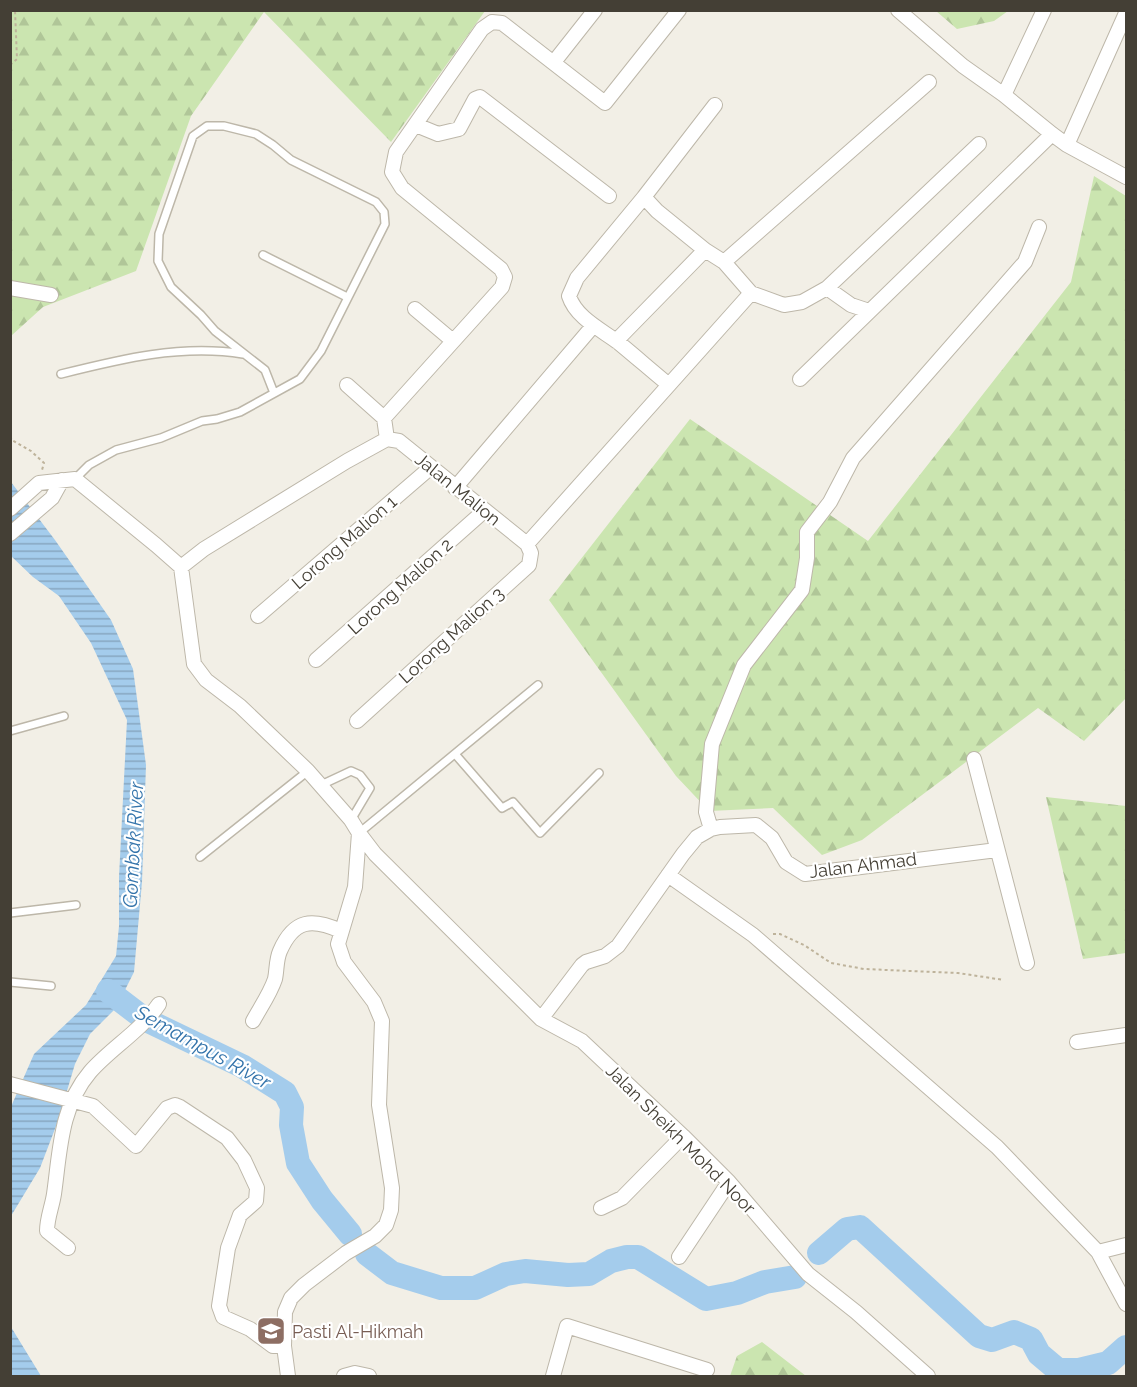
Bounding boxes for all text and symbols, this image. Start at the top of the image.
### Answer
street label: Jalan Malion [411,448,505,530]
street label: Lorong Malion 1 [287,491,401,593]
street label: Lorong Malion 2 [343,534,457,638]
street label: Lorong Malion 3 [394,582,508,688]
water label: Gombak River [118,780,148,909]
street label: Jalan Ahmad [808,848,918,882]
water label: Semampus River [130,999,276,1095]
street label: Jalan Sheikh Mohd Noor [602,1060,761,1219]
school or university icon: Pasti Al-Hikmah [255,1315,287,1347]
place label: Pasti Al-Hikmah [292,1321,424,1342]

